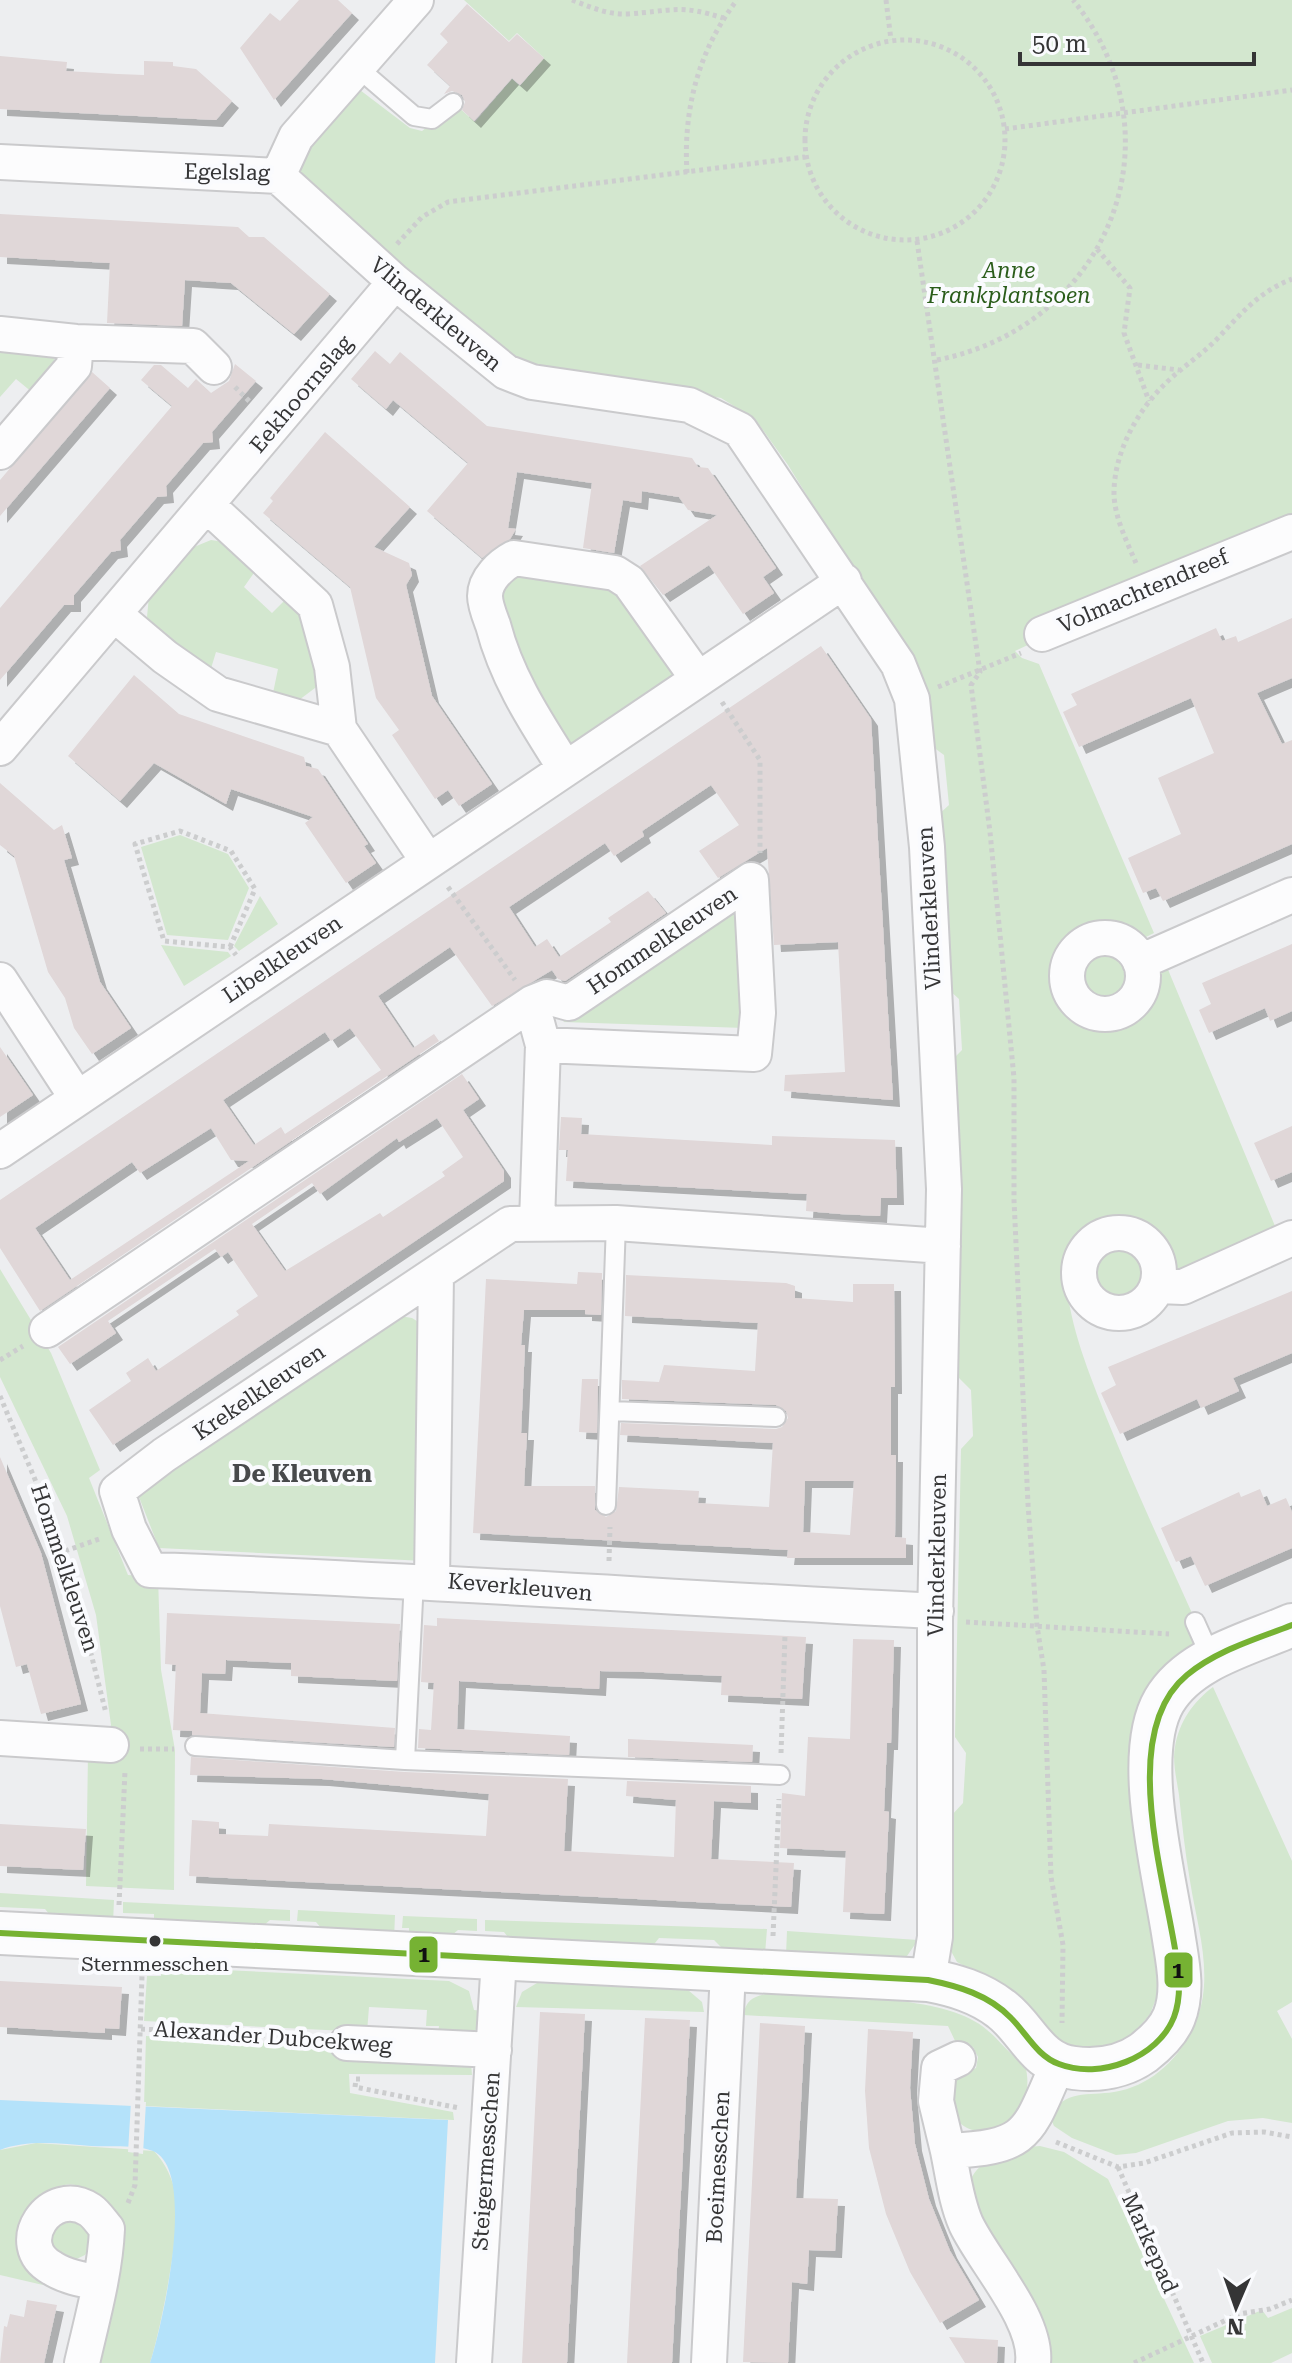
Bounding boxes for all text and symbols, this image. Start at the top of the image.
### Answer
scale bar [1020,16,1254,66]
text: 50 m [1032,30,1087,58]
street label: Egelslag [184,159,271,185]
street label: Vlinderkleuven [365,252,507,376]
park label: Anne Frankplantsoen [926,258,1091,308]
street label: Eekhoornslag [245,330,358,458]
street label: Volmachtendreef [1054,543,1233,638]
street label: Vlinderkleuven [912,826,946,990]
street label: Hommelkleuven [582,881,742,999]
street label: Libelkleuven [218,910,346,1008]
street label: Krekelkleuven [188,1339,330,1445]
district label: De Kleuven [232,1460,372,1488]
street label: Vlinderkleuven [923,1473,951,1637]
street label: Hommelkleuven [26,1481,104,1655]
street label: Keverkleuven [446,1568,594,1606]
marker: Sternmesschen [147,1933,163,1949]
line badge: 1 [408,1935,439,1974]
text: 1 [418,1942,430,1967]
line badge: 1 [1163,1951,1194,1989]
place label: Sternmesschen [81,1952,229,1976]
text: 1 [1172,1958,1184,1983]
street label: Alexander Dubcekweg [153,2016,394,2058]
street label: Steigermesschen [467,2071,505,2251]
street label: Boeimesschen [702,2090,734,2244]
street label: Markepad [1117,2189,1183,2297]
north arrow [1196,2267,1276,2347]
text: N [1226,2314,1244,2339]

